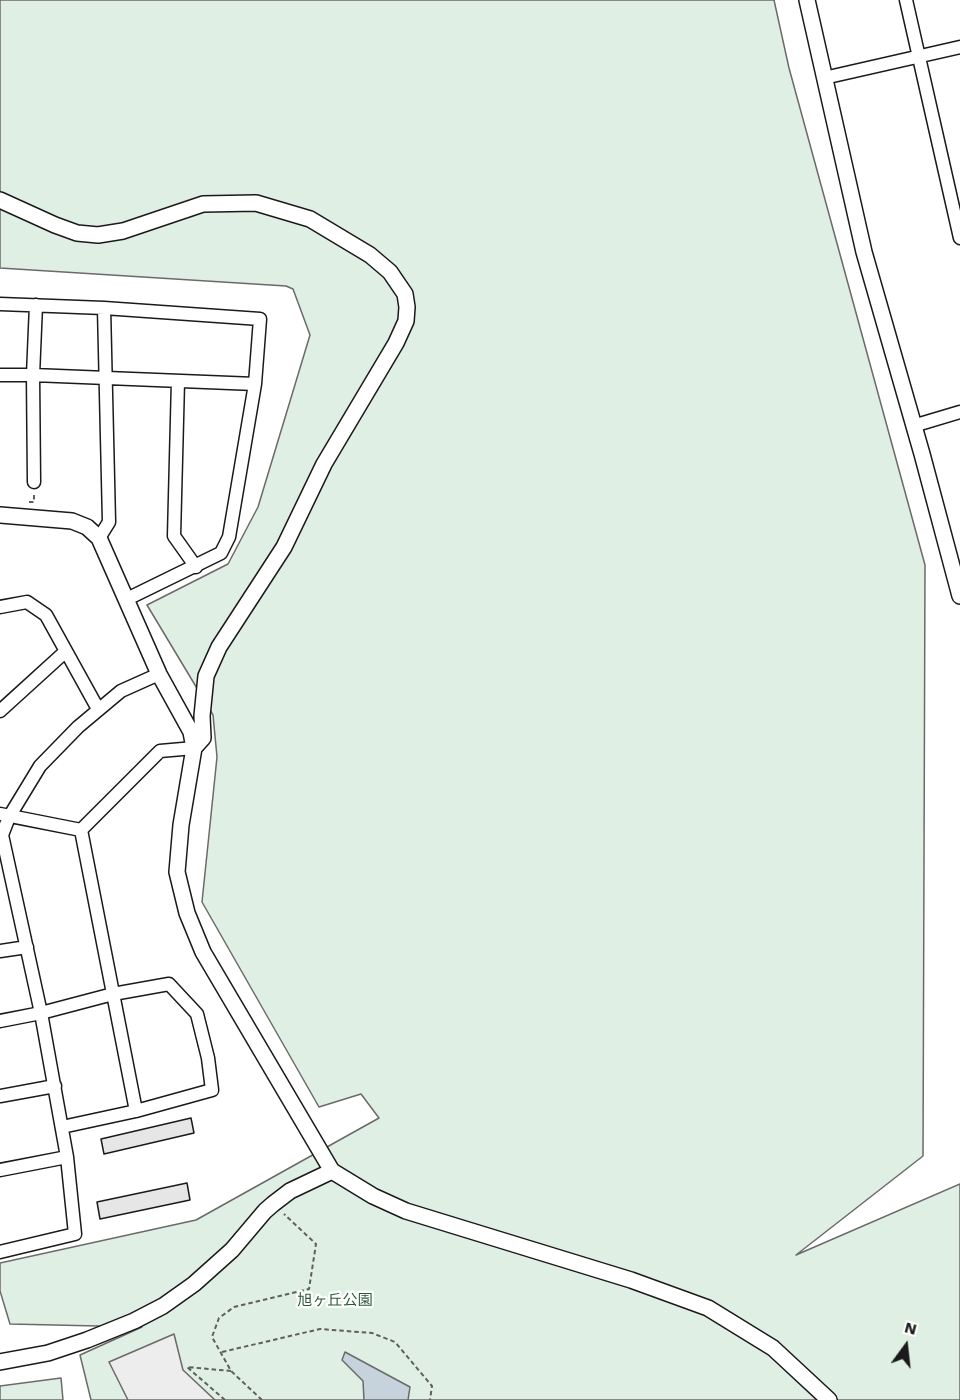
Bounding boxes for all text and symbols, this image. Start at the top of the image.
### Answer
park label: 旭ヶ丘公園 [298,1292,372,1310]
north arrow [876,1316,936,1376]
text: N [903,1317,919,1339]

